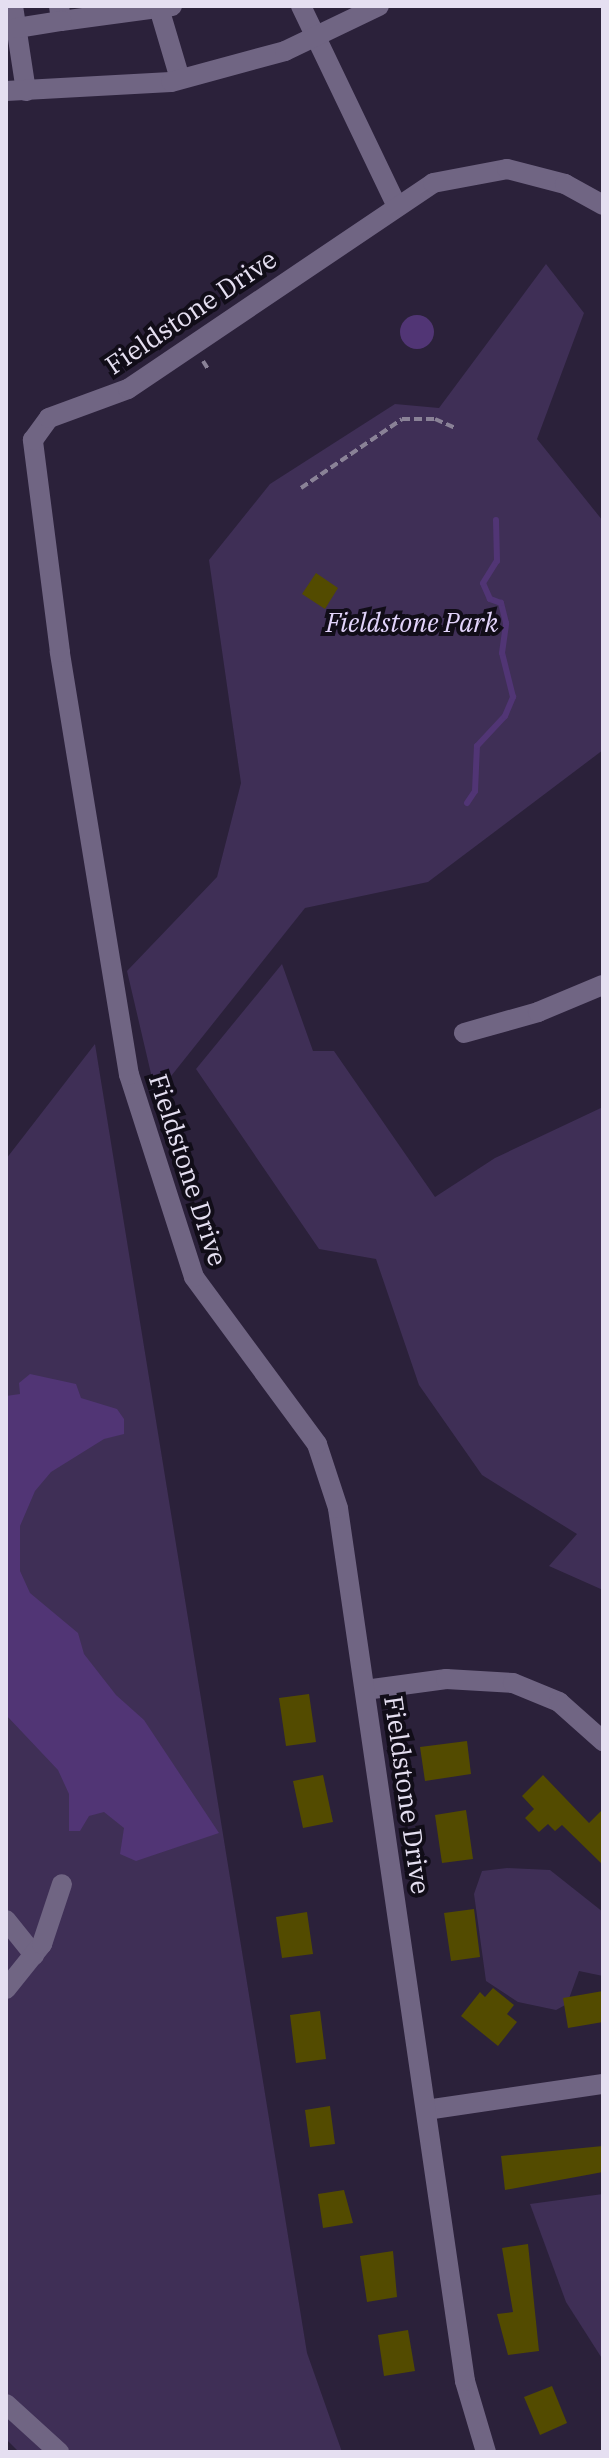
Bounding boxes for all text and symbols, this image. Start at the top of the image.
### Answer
street label: Fieldstone Drive [99,243,283,381]
park label: Fieldstone Park [326,607,498,639]
street label: Fieldstone Drive [142,1070,234,1270]
street label: Fieldstone Drive [378,1694,436,1896]

